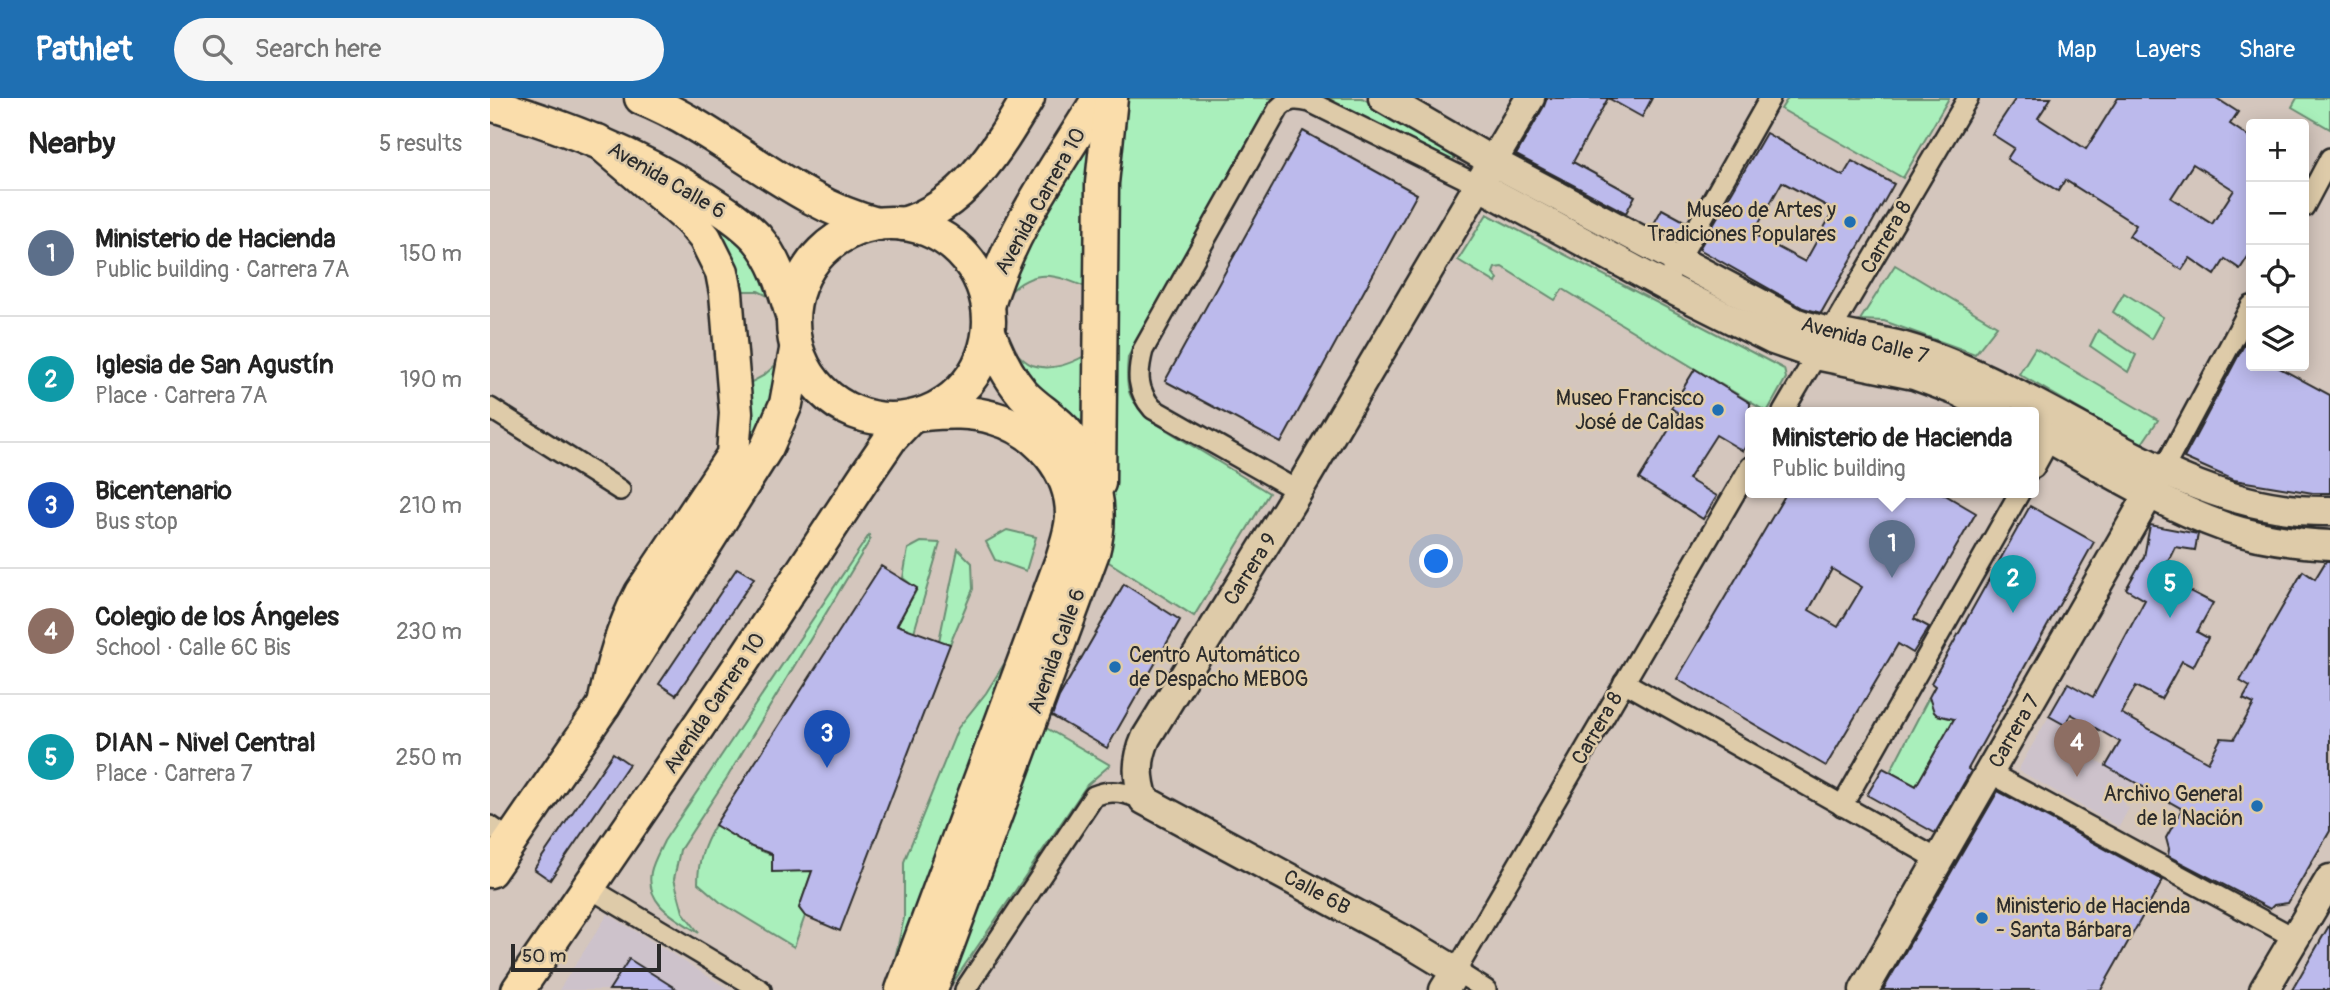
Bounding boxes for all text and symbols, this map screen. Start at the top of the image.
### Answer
search box [174,18,664,81]
text: Pathlet [35,29,132,70]
icon: search [198,30,236,68]
text: Search here [254,33,381,65]
text: Map [2057,35,2097,64]
text: Layers [2135,35,2201,64]
text: Share [2239,35,2295,64]
map controls [2246,119,2309,371]
button: + [2246,119,2309,182]
street label: Avenida Carrera 10 [989,123,1092,280]
text: Nearby [28,125,115,162]
text: 5 results [379,129,462,158]
street label: Avenida Calle 6 [603,136,731,225]
button: − [2246,182,2309,245]
street label: Carrera 8 [1855,196,1918,279]
place label: Museo de Artes y Tradiciones Populares [1647,197,1837,248]
marker: Museo de Artes y Tradiciones Populares [1842,214,1858,230]
text: Ministerio de Hacienda [95,223,336,255]
text: 1 [47,239,56,268]
text: 150 m [399,239,462,268]
button: locate [2246,245,2309,308]
text: Public building · Carrera 7A [95,255,350,284]
button: layers [2246,308,2309,371]
street label: Avenida Calle 7 [1798,311,1932,370]
text: Iglesia de San Agustín [95,349,334,381]
text: 2 [45,365,57,394]
text: 190 m [400,365,462,394]
text: Place · Carrera 7A [95,381,267,410]
place label: Museo Francisco José de Caldas [1556,385,1705,436]
marker: Museo Francisco José de Caldas [1710,402,1726,418]
popup [1745,407,2039,498]
text: Ministerio de Hacienda [1772,422,2012,454]
text: Public building [1772,454,1906,483]
text: Bicentenario [95,475,232,507]
text: 3 [45,491,57,520]
text: 210 m [399,491,462,520]
text: Bus stop [95,507,178,536]
pin: 1 [1869,520,1915,578]
street label: Carrera 9 [1218,528,1283,610]
your location [1419,544,1453,578]
pin: 2 [1990,555,2036,613]
pin: 5 [2147,560,2193,618]
street label: Avenida Calle 6 [1021,585,1092,718]
text: Colegio de los Ángeles [95,601,339,633]
text: 4 [44,617,58,646]
text: 230 m [396,617,462,646]
street label: Avenida Carrera 10 [657,628,771,779]
text: School · Calle 6C Bis [95,633,291,662]
place label: Centro Automático de Despacho MEBOG [1129,642,1309,693]
marker: Centro Automático de Despacho MEBOG [1107,659,1123,675]
street label: Carrera 8 [1566,687,1629,770]
street label: Carrera 7 [1983,690,2046,773]
pin: 3 [804,710,850,768]
pin: 4 [2054,719,2100,777]
text: DIAN - Nivel Central [95,727,316,759]
text: 5 [45,743,57,772]
text: 250 m [396,743,462,772]
text: Place · Carrera 7 [95,759,253,788]
place label: Archivo General de la Nación [2103,781,2243,832]
marker: Archivo General de la Nación [2249,798,2265,814]
street label: Calle 6B [1279,864,1355,921]
place label: Ministerio de Hacienda - Santa Bárbara [1996,893,2190,944]
marker: Ministerio de Hacienda - Santa Bárbara [1974,910,1990,926]
scale bar [511,941,662,973]
text: 50 m [522,944,566,968]

